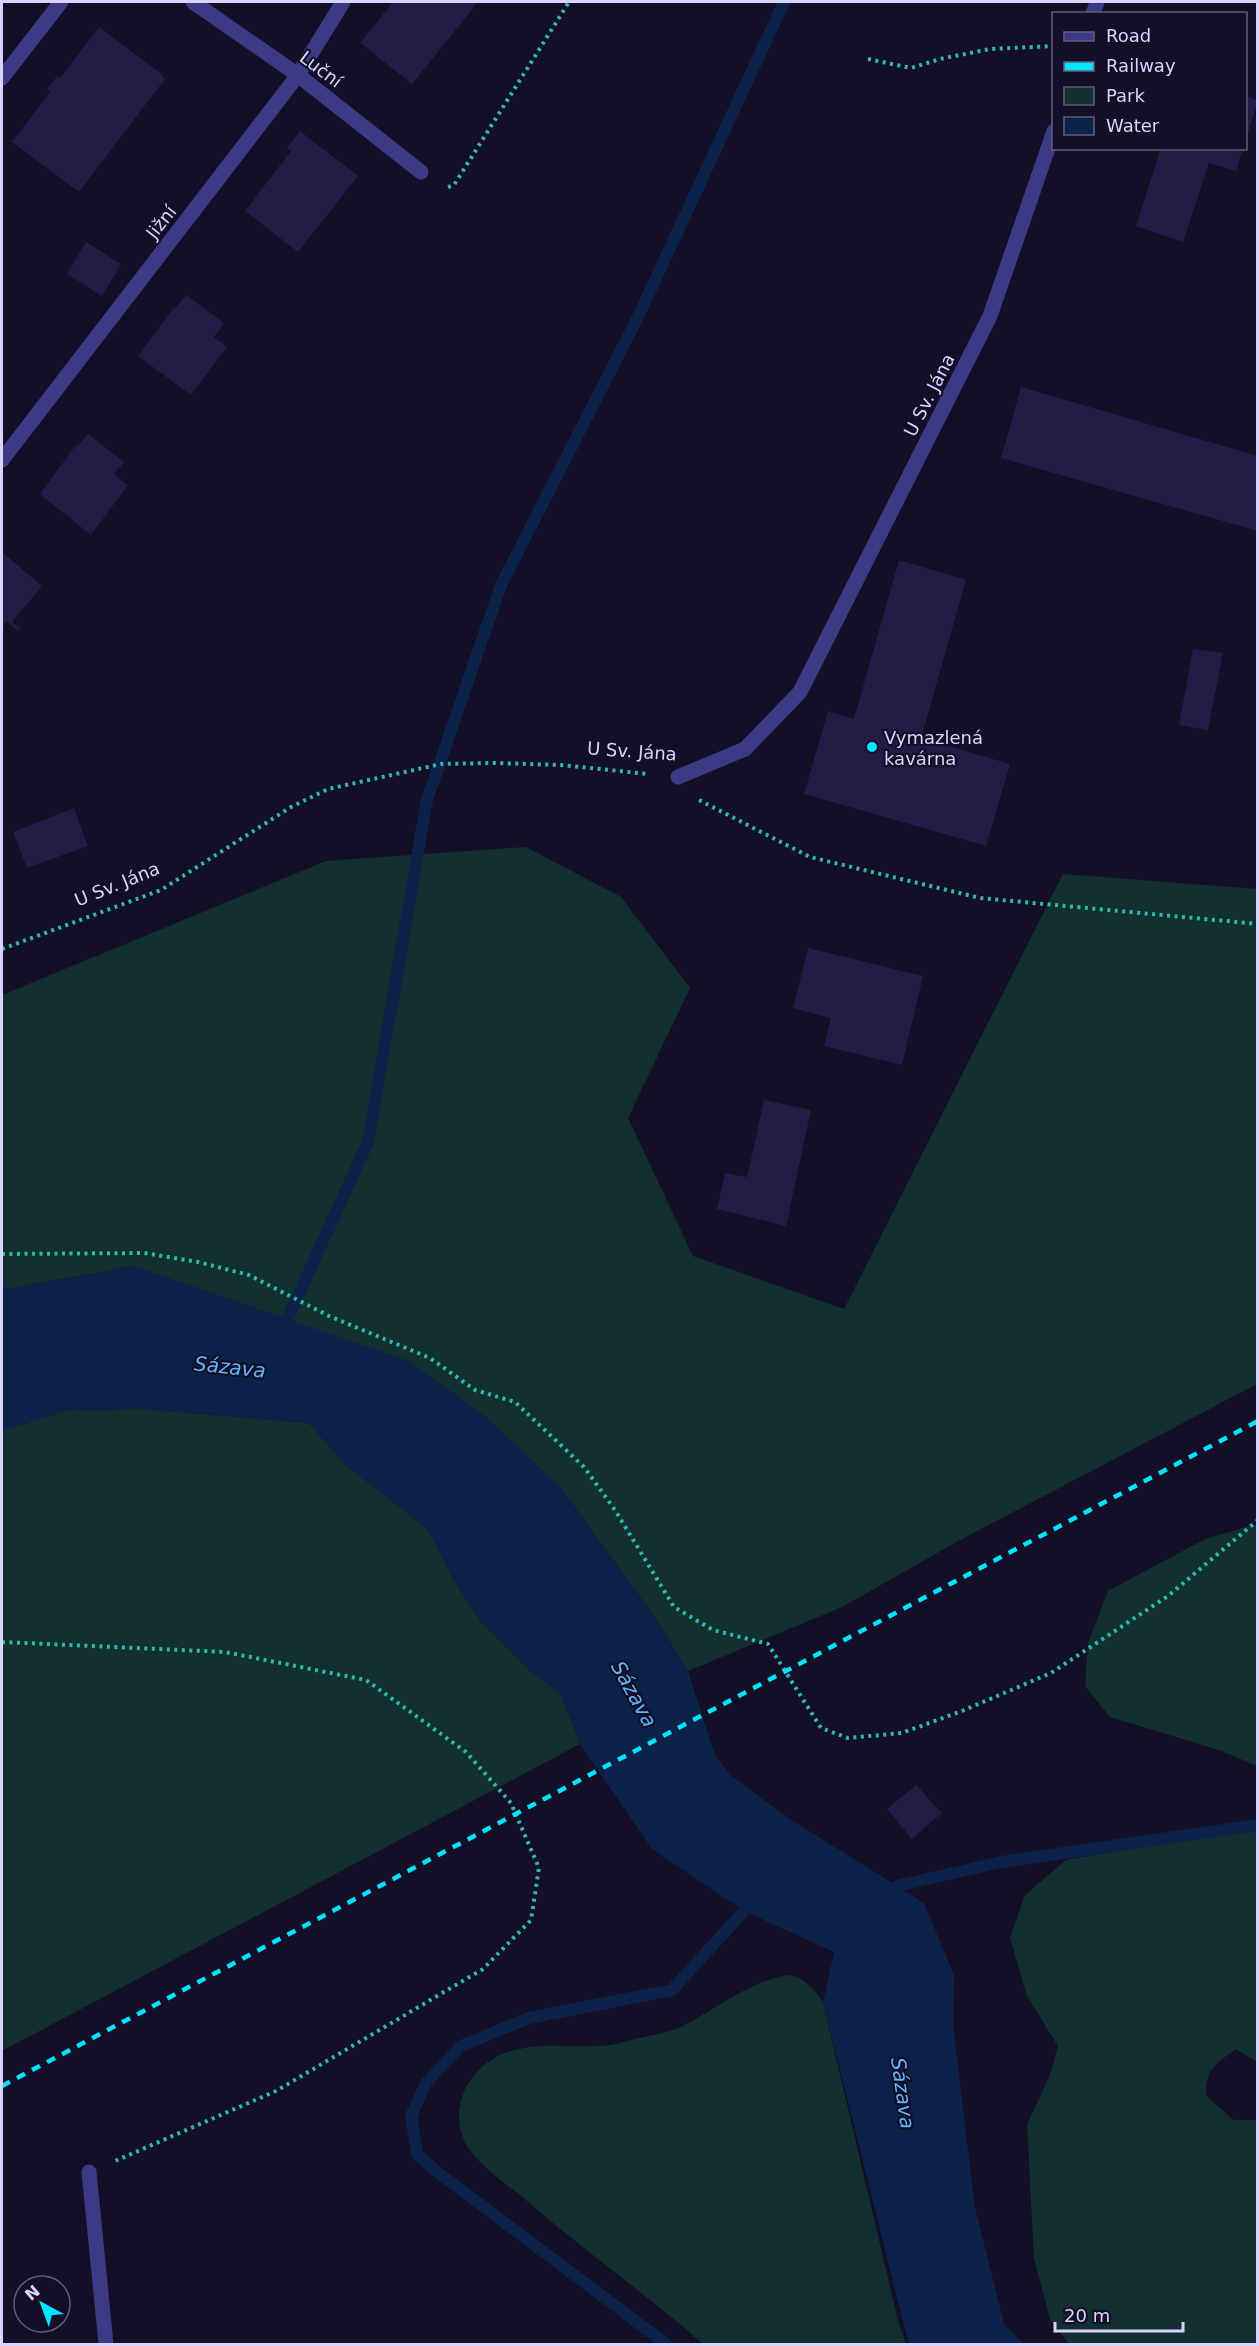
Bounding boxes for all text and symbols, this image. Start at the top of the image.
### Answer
legend [1052,12,1247,150]
text: Road [1106,25,1151,46]
street label: Luční [296,46,347,92]
text: Railway [1106,55,1176,76]
text: Park [1106,85,1145,106]
text: Water [1106,115,1160,136]
street label: Jižní [141,201,181,244]
street label: U Sv. Jána [899,350,959,440]
place label: Vymazlená kavárna [884,727,983,769]
street label: U Sv. Jána [586,737,678,765]
marker: Vymazlená kavárna [865,740,879,754]
street label: U Sv. Jána [71,857,163,911]
water label: Sázava [193,1351,267,1383]
water label: Sázava [606,1657,662,1731]
water label: Sázava [886,2056,920,2130]
north arrow [12,2274,72,2334]
text: N [21,2281,44,2305]
scale bar [1055,2295,1182,2333]
text: 20 m [1064,2305,1110,2326]

